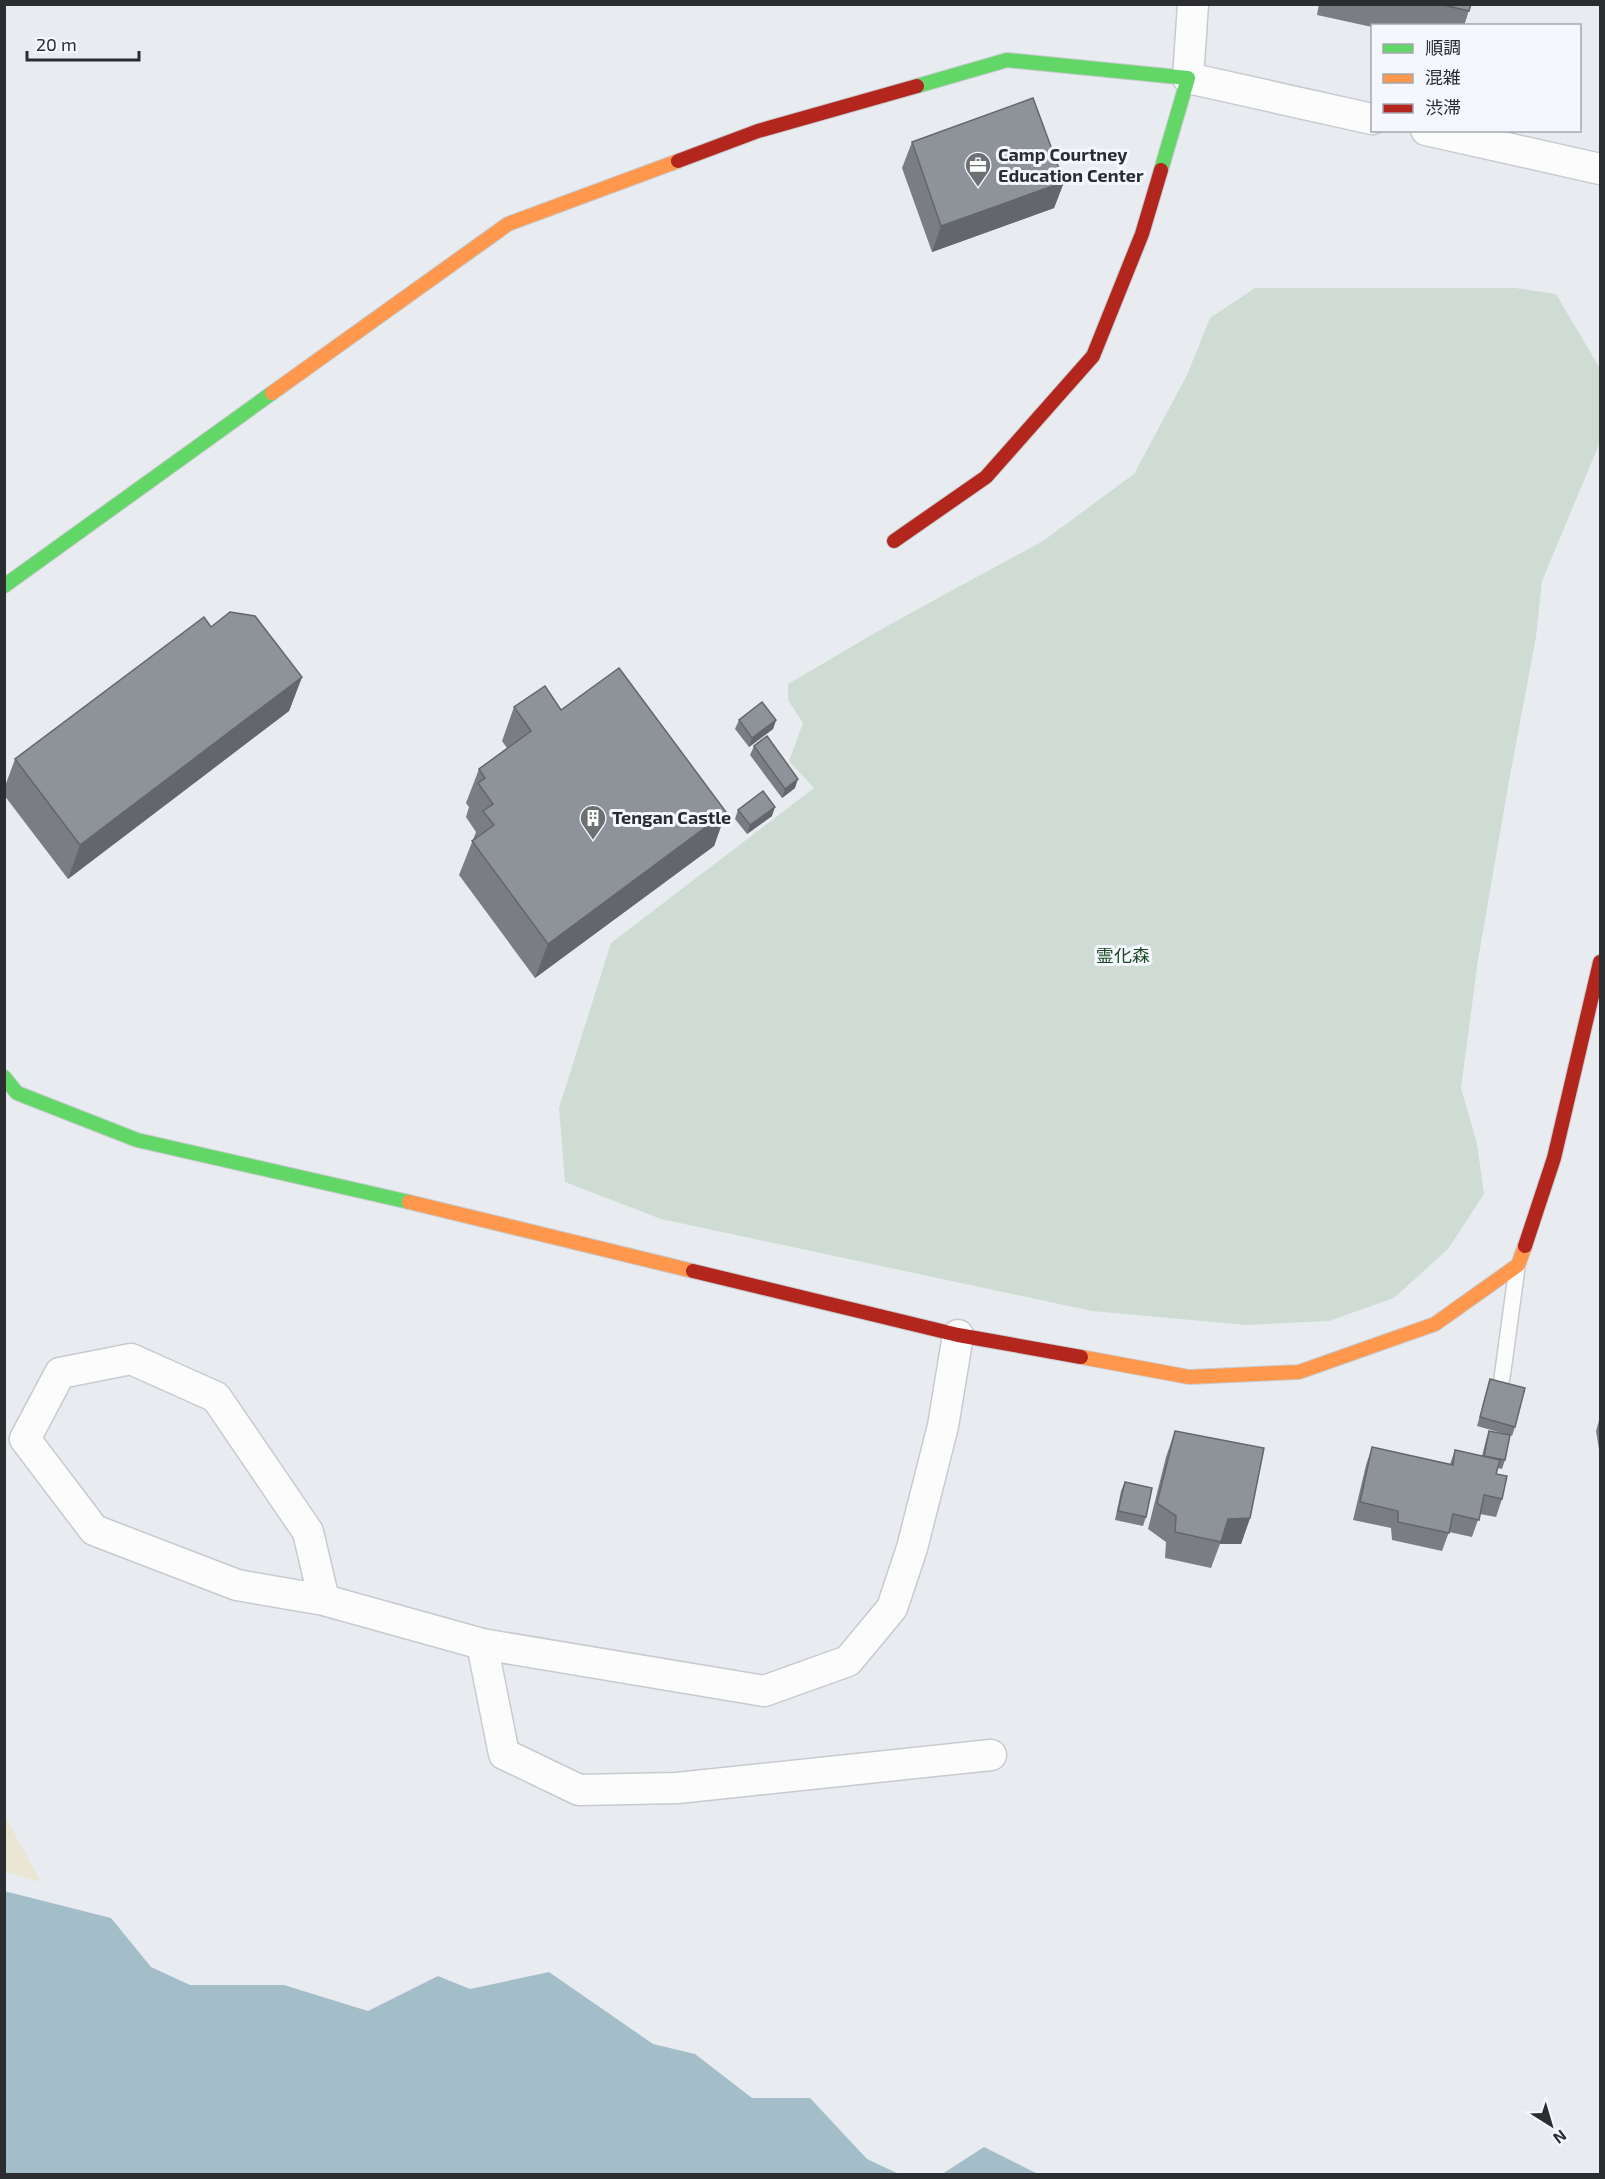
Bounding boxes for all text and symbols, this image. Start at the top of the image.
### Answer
scale bar [27,24,140,62]
legend [1371,24,1581,132]
text: 20 m [36,33,77,55]
text: 順調 [1425,36,1461,58]
text: 混雑 [1425,66,1461,88]
text: 渋滞 [1425,96,1461,118]
place label: Camp Courtney Education Center [998,143,1144,186]
office icon: Camp Courtney Education Center [963,150,993,188]
building icon: Tengan Castle [578,803,608,841]
place label: Tengan Castle [612,806,731,828]
park label: 霊化森 [1096,944,1150,966]
north arrow [1521,2095,1581,2155]
text: N [1550,2126,1571,2148]

